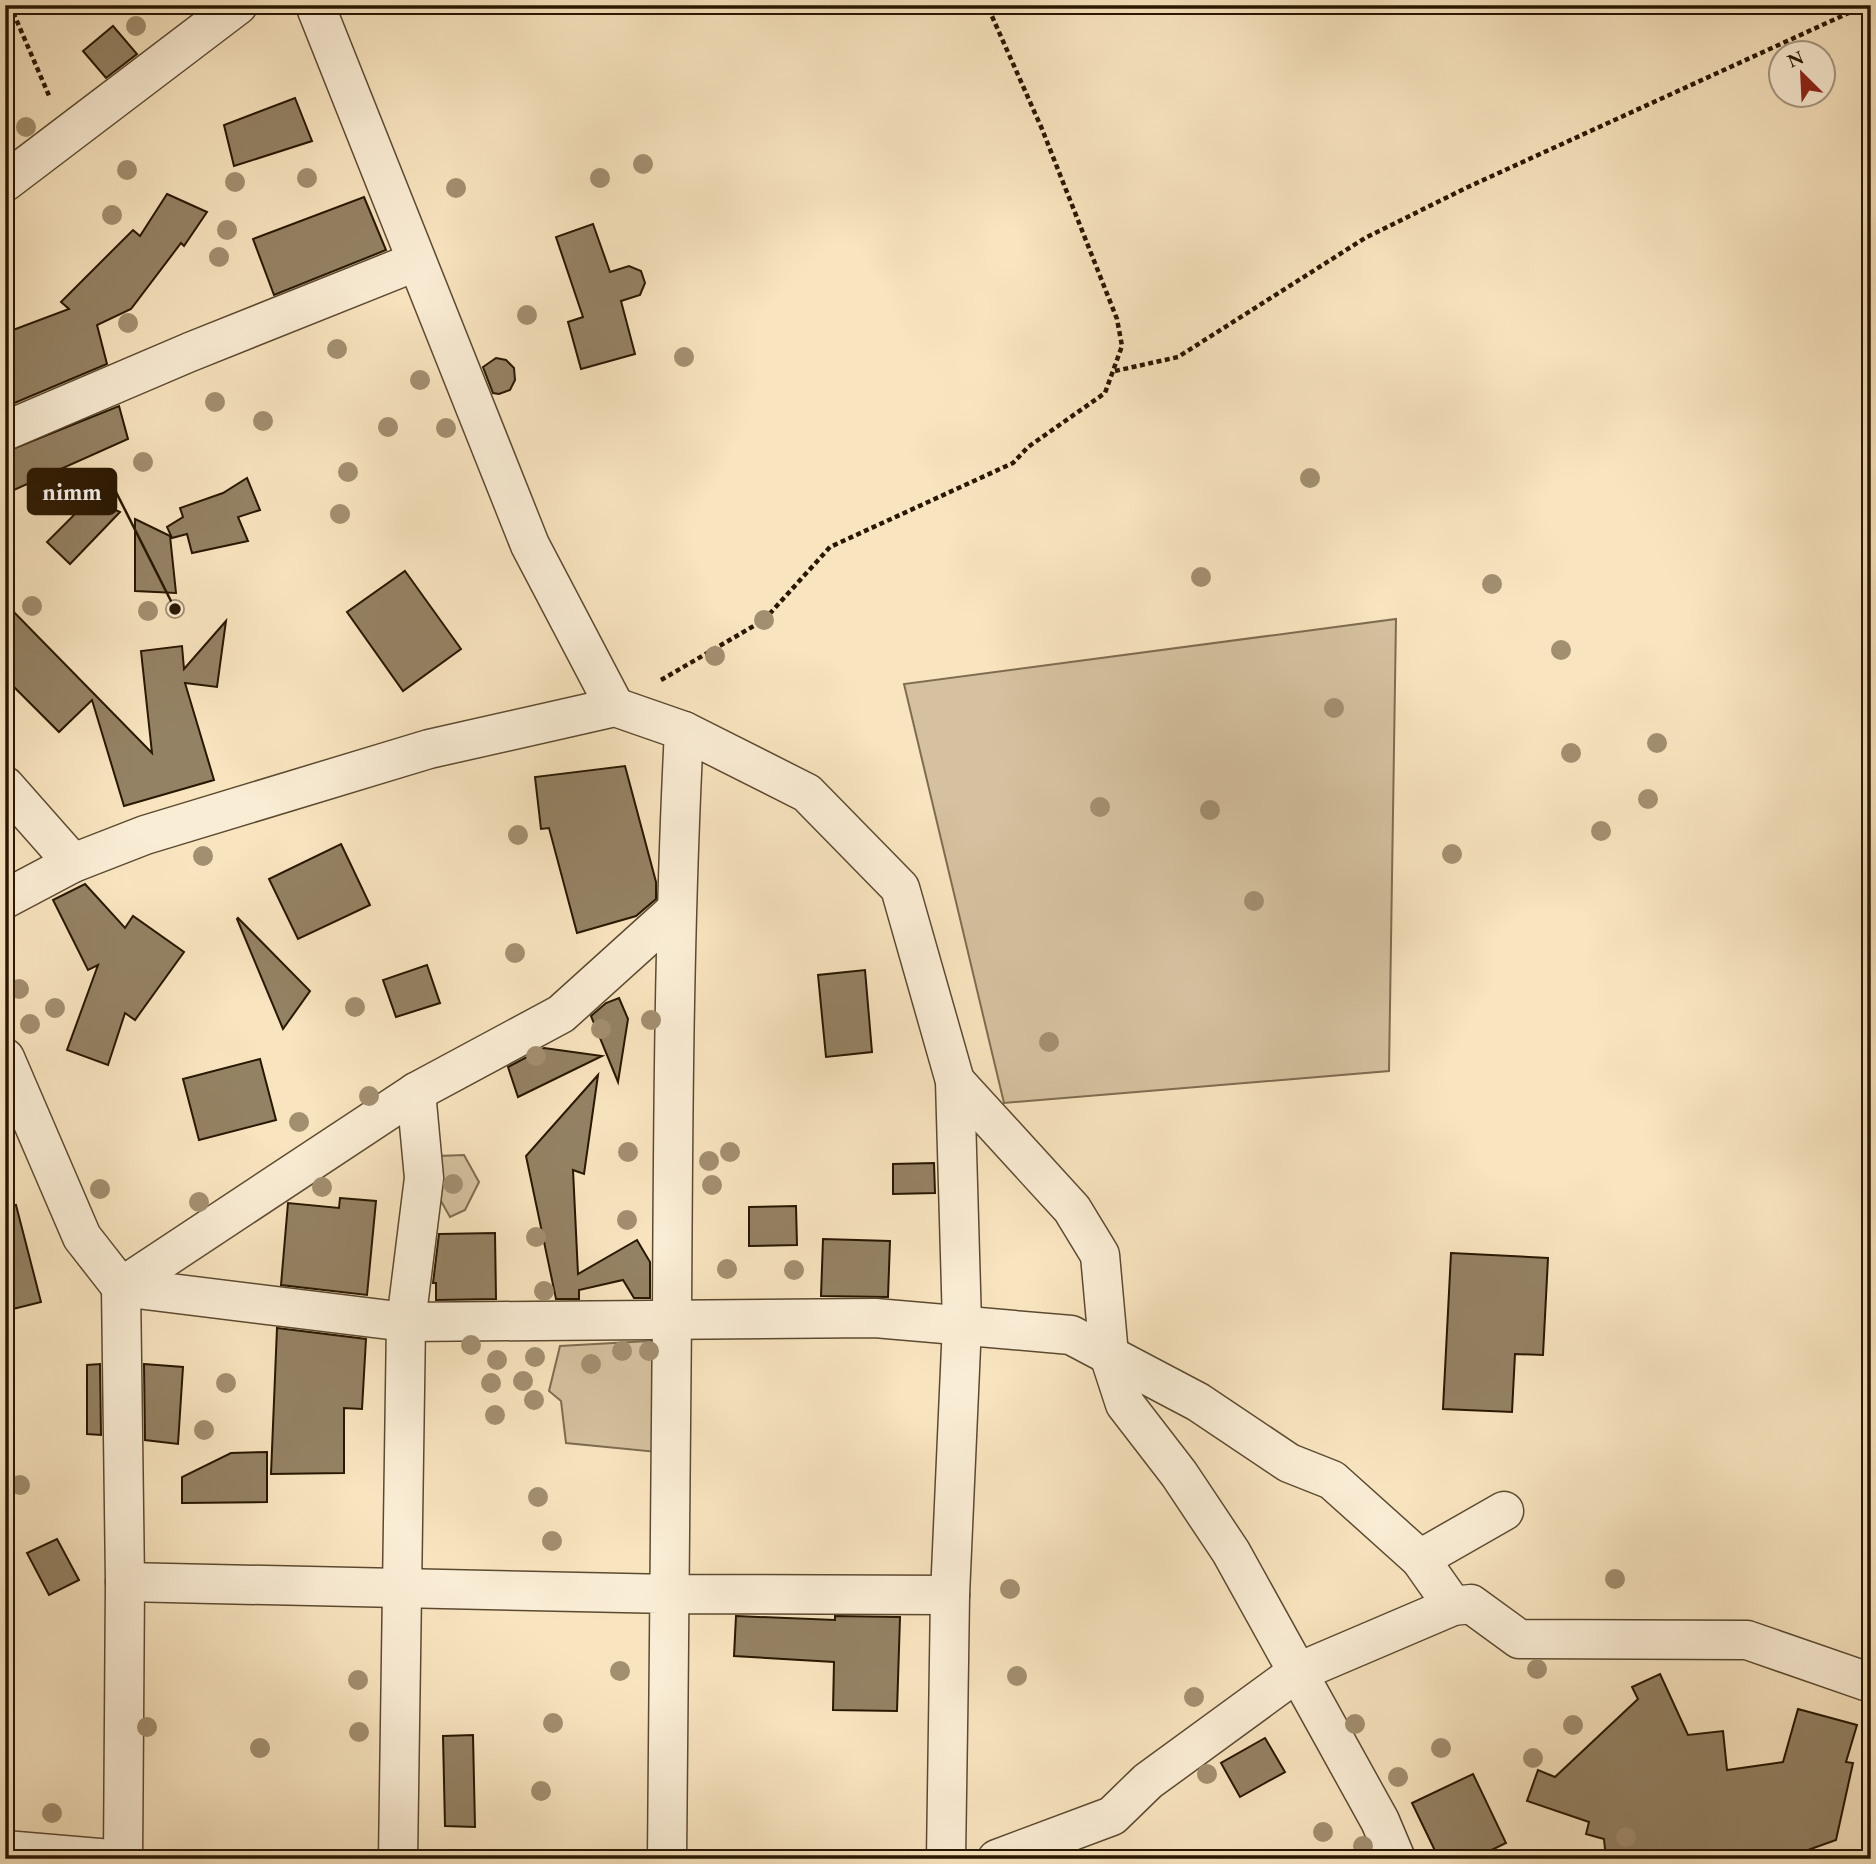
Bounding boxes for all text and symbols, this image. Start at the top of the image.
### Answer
north arrow [1768,38,1838,108]
text: N [1783,44,1808,73]
callout: nimm [28,469,116,514]
text: nimm [42,476,102,507]

